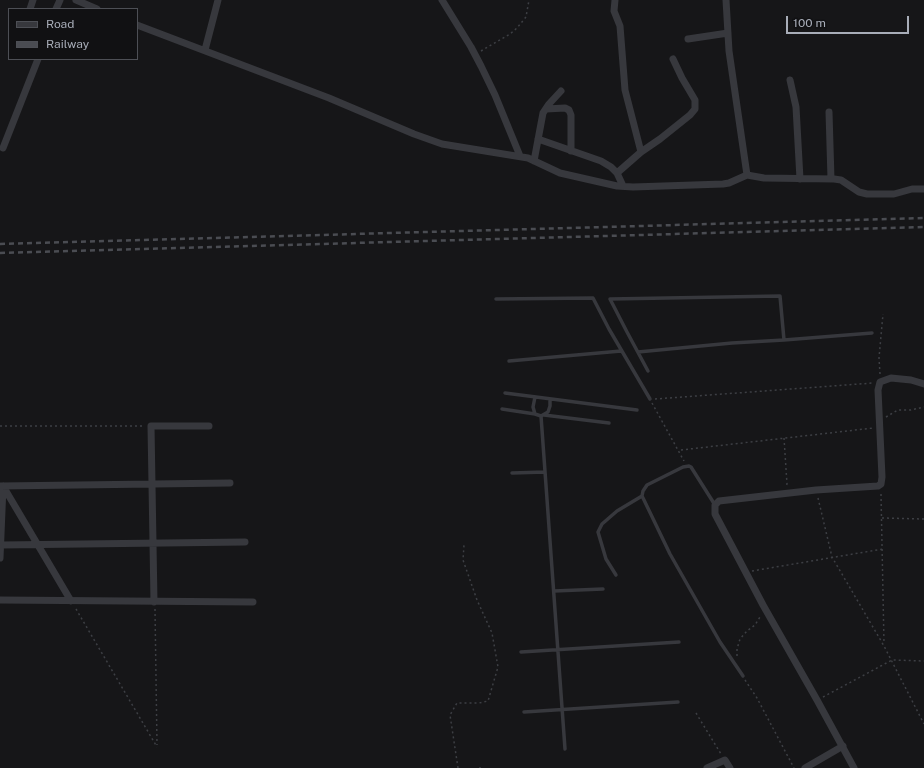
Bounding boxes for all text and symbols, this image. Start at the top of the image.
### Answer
legend [8,8,138,60]
scale bar [788,8,911,34]
text: 100 m [793,16,826,30]
text: Road [46,17,74,31]
text: Railway [46,37,89,51]

